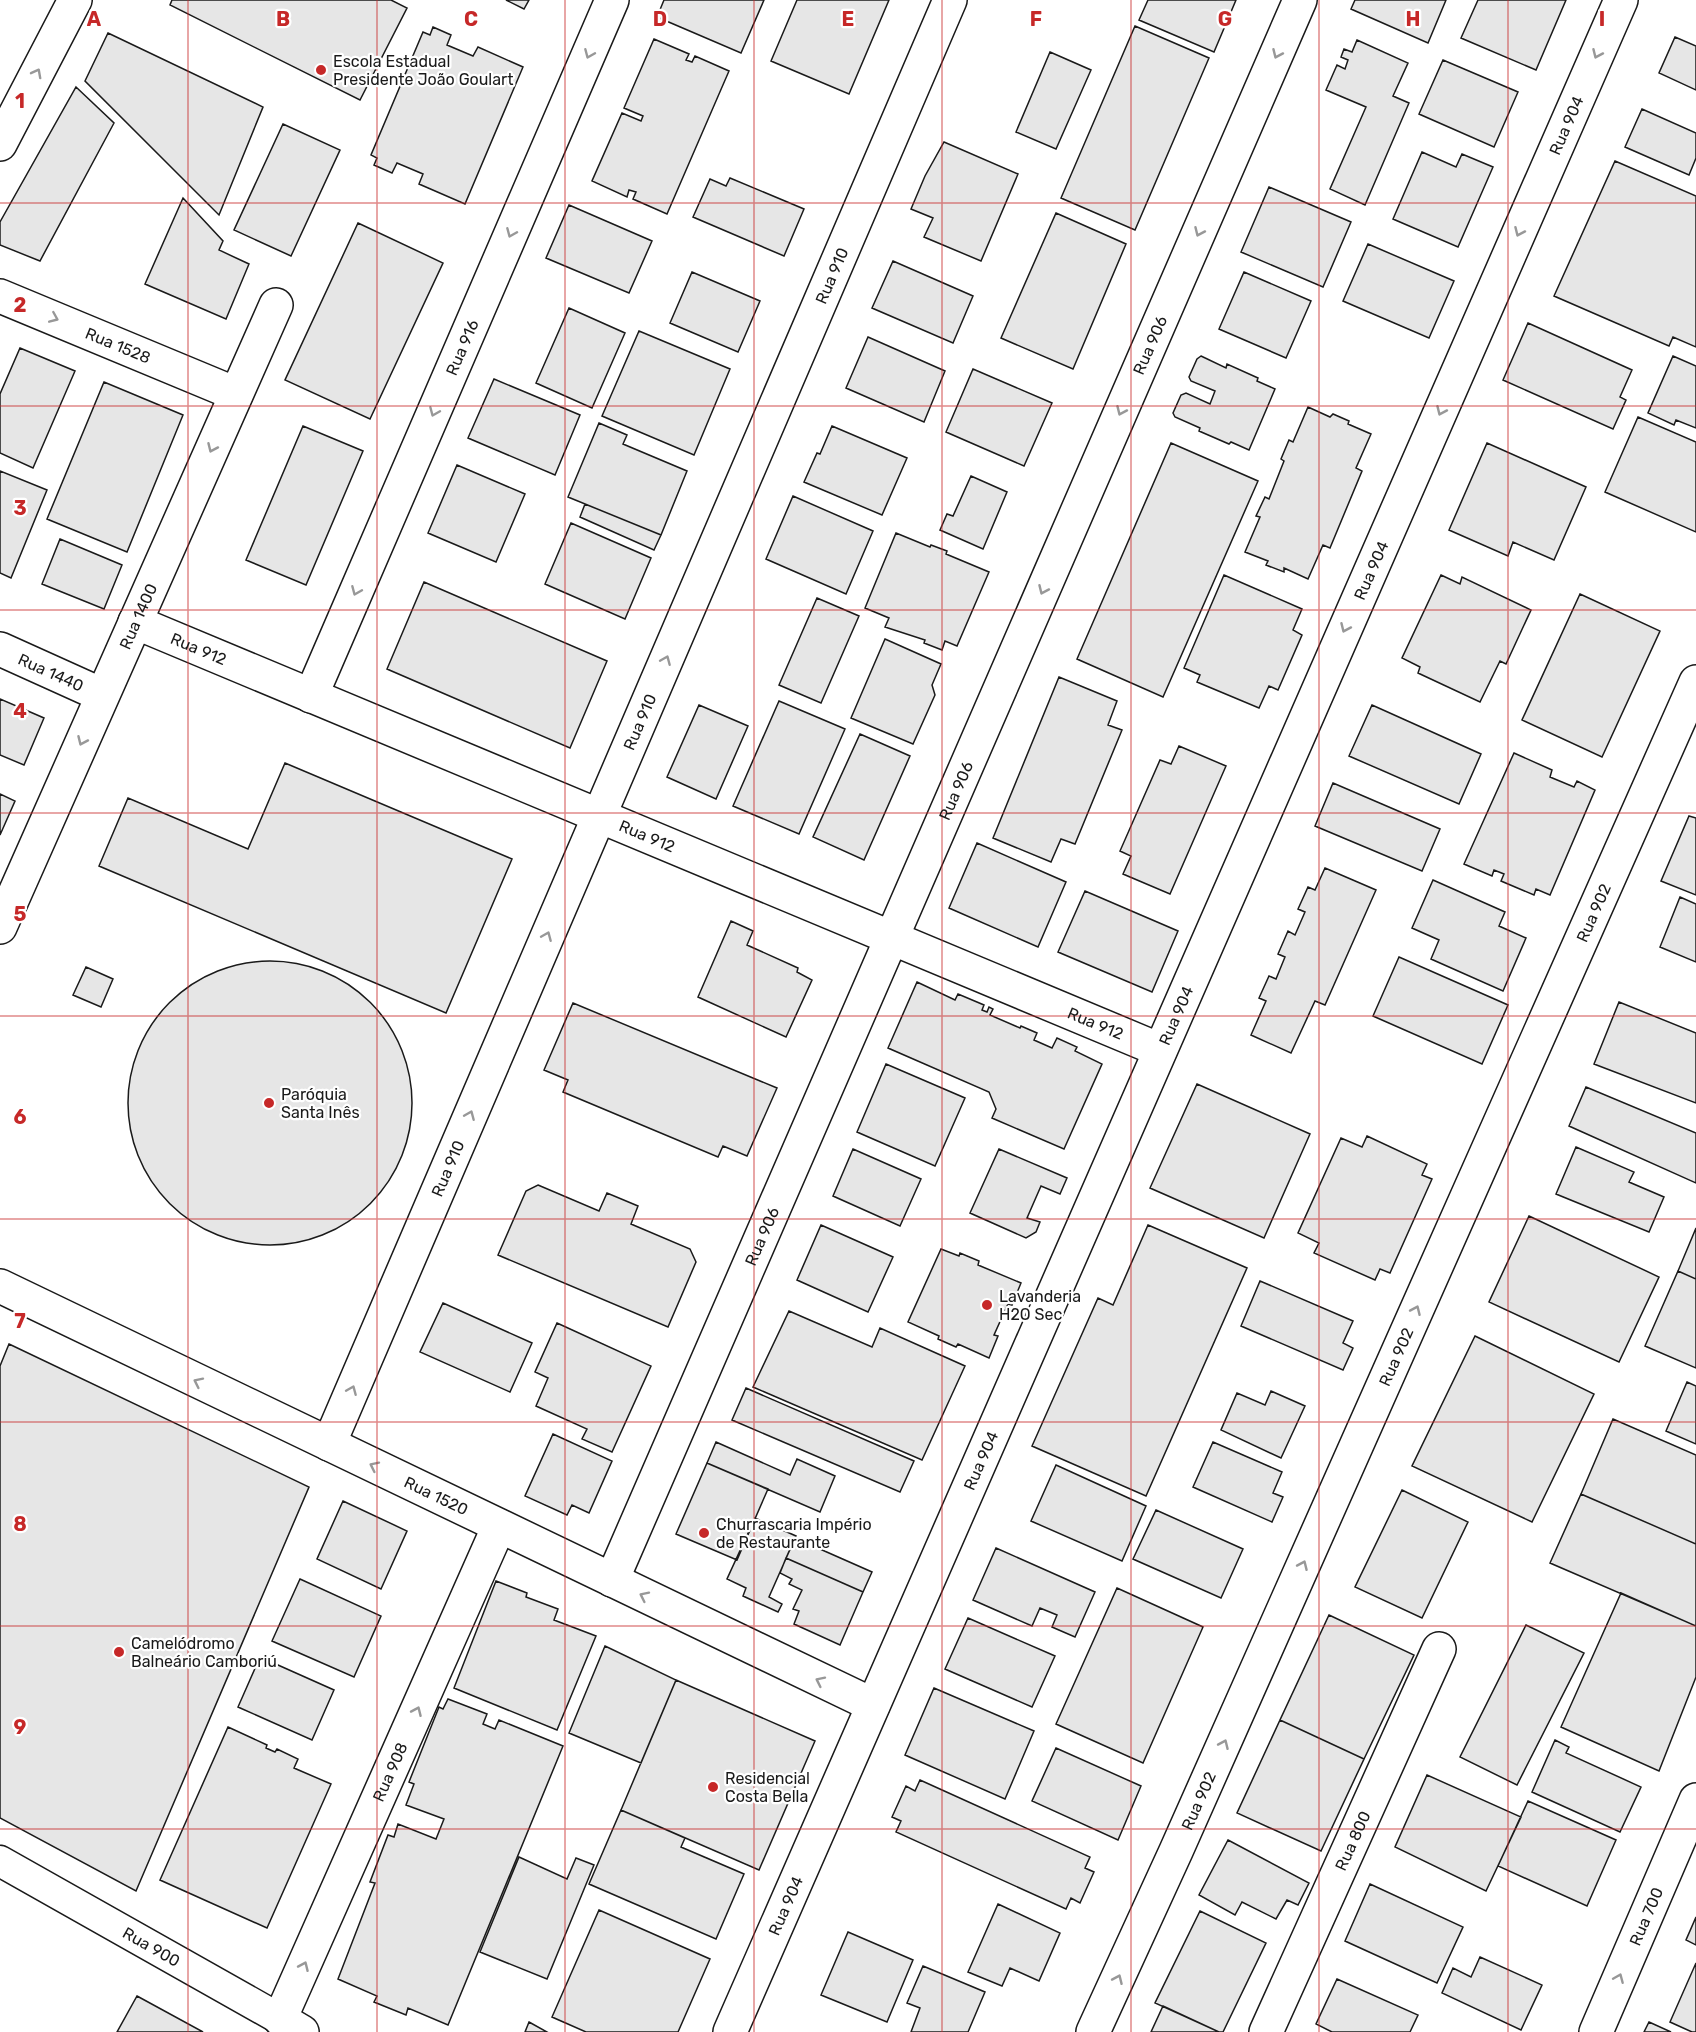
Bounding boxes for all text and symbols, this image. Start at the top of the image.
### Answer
text: A [87,7,102,31]
text: B [276,7,290,31]
text: C [464,7,478,31]
text: D [653,7,667,31]
text: E [842,7,854,31]
text: F [1030,7,1042,31]
text: G [1218,7,1232,31]
text: H [1406,7,1420,31]
text: I [1599,7,1605,31]
one-way arrow [584,47,596,58]
one-way arrow [1272,47,1284,58]
one-way arrow [1592,47,1604,58]
place label: Escola Estadual Presidente João Goulart [333,52,513,89]
marker: Escola Estadual Presidente João Goulart [314,63,328,77]
one-way arrow [30,69,41,80]
text: 1 [15,89,25,113]
street label: Rua 904 [1545,93,1587,158]
one-way arrow [506,226,518,237]
one-way arrow [1194,226,1206,237]
one-way arrow [1514,226,1526,237]
street label: Rua 910 [811,244,852,307]
text: 2 [14,293,27,317]
one-way arrow [48,311,59,323]
street label: Rua 906 [1129,312,1171,377]
street label: Rua 916 [441,316,482,378]
street label: Rua 1528 [83,323,154,367]
one-way arrow [1436,404,1448,415]
one-way arrow [429,405,441,416]
one-way arrow [1116,405,1128,416]
one-way arrow [207,441,219,452]
text: 3 [13,496,27,520]
street label: Rua 904 [1350,538,1392,603]
street label: Rua 1400 [115,580,161,652]
one-way arrow [352,584,364,595]
one-way arrow [1038,584,1050,595]
one-way arrow [1341,621,1353,632]
street label: Rua 912 [168,629,229,669]
street label: Rua 1440 [15,649,87,695]
one-way arrow [659,655,671,666]
street label: Rua 910 [619,691,660,753]
text: 4 [13,699,27,723]
one-way arrow [77,735,89,746]
street label: Rua 906 [935,758,977,823]
street label: Rua 912 [616,816,678,856]
street label: Rua 902 [1572,881,1615,945]
text: 5 [14,902,27,926]
one-way arrow [540,931,552,942]
street label: Rua 904 [1154,983,1197,1048]
street label: Rua 912 [1065,1003,1126,1043]
place label: Paróquia Santa Inês [281,1085,360,1122]
marker: Paróquia Santa Inês [262,1096,276,1110]
text: 6 [13,1105,27,1129]
one-way arrow [463,1110,475,1121]
street label: Rua 910 [427,1137,468,1199]
street label: Rua 906 [741,1204,783,1268]
place label: Lavanderia H2O Sec [999,1287,1081,1324]
marker: Lavanderia H2O Sec [980,1298,994,1312]
one-way arrow [1409,1306,1421,1317]
text: 7 [14,1309,26,1333]
street label: Rua 902 [1375,1325,1417,1389]
one-way arrow [194,1377,205,1389]
one-way arrow [345,1386,357,1397]
street label: Rua 904 [959,1428,1002,1493]
one-way arrow [370,1461,381,1473]
street label: Rua 1520 [401,1472,471,1519]
text: 8 [13,1512,27,1536]
place label: Churrascaria Império de Restaurante [716,1515,872,1552]
marker: Churrascaria Império de Restaurante [697,1526,711,1540]
one-way arrow [1296,1561,1308,1572]
one-way arrow [640,1592,651,1604]
place label: Camelódromo Balneário Camboriú [131,1634,277,1671]
marker: Camelódromo Balneário Camboriú [112,1645,126,1659]
one-way arrow [816,1676,827,1688]
one-way arrow [410,1706,422,1717]
text: 9 [14,1715,27,1739]
street label: Rua 908 [368,1739,411,1804]
one-way arrow [1216,1739,1228,1750]
place label: Residencial Costa Bella [725,1769,810,1806]
street label: Rua 902 [1177,1769,1220,1833]
marker: Residencial Costa Bella [706,1780,720,1794]
street label: Rua 800 [1331,1808,1374,1873]
street label: Rua 904 [764,1873,807,1938]
street label: Rua 700 [1625,1884,1667,1948]
street label: Rua 900 [120,1923,184,1970]
one-way arrow [297,1961,309,1972]
one-way arrow [1110,1974,1122,1985]
one-way arrow [1612,1974,1624,1985]

